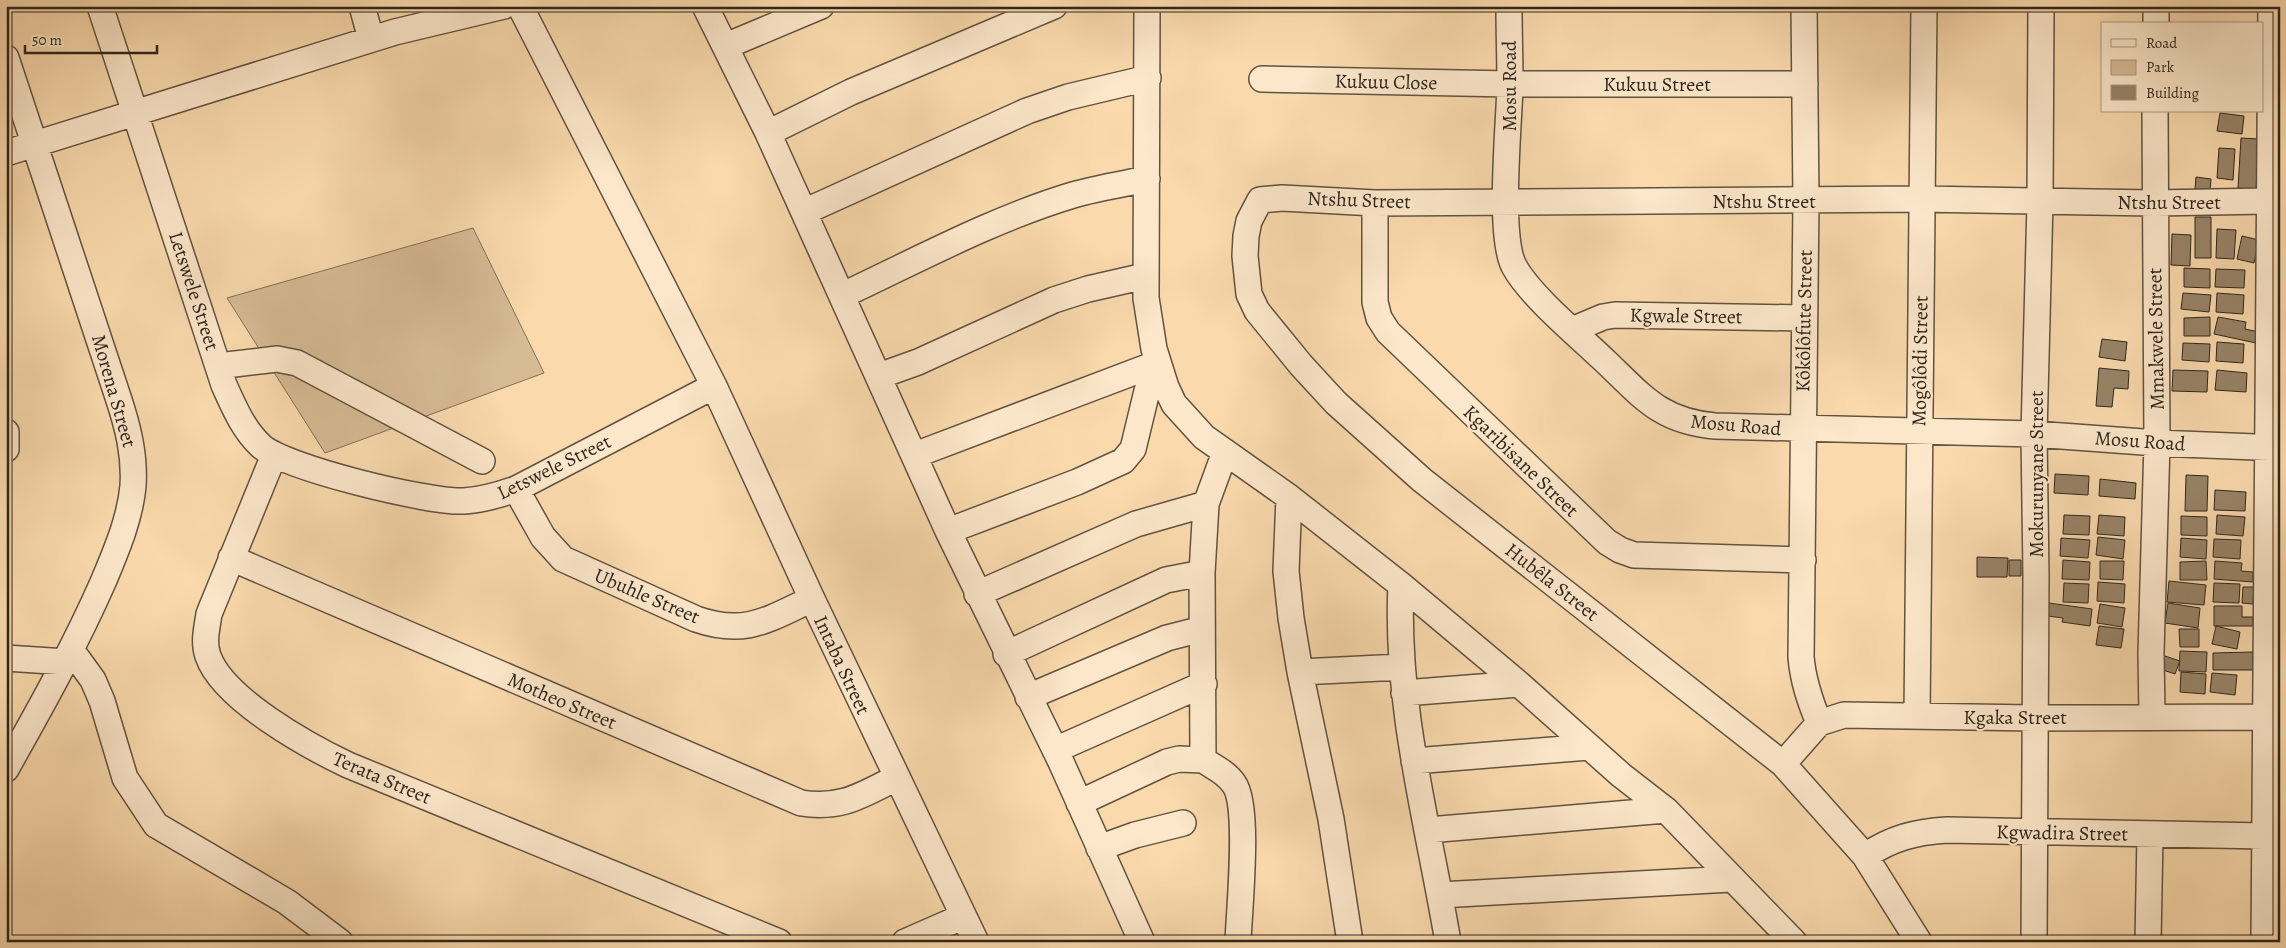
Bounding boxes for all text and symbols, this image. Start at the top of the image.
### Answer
scale bar [25,22,158,54]
legend [2101,22,2264,112]
text: 50 m [32,30,62,50]
text: Road [2146,33,2178,53]
street label: Mosu Road [1496,40,1523,131]
text: Park [2146,57,2175,77]
street label: Kukuu Close [1334,68,1438,96]
street label: Kukuu Street [1603,71,1711,98]
text: Building [2146,83,2199,103]
street label: Ntshu Street [1307,185,1412,215]
street label: Ntshu Street [1712,188,1816,215]
street label: Ntshu Street [2117,189,2221,216]
street label: Letswele Street [162,228,226,354]
street label: Kôkôlôfute Street [1789,249,1819,392]
street label: Mmakwele Street [2141,267,2171,410]
street label: Mogôlôdi Street [1905,295,1935,427]
street label: Kgwale Street [1629,302,1743,330]
street label: Morena Street [85,331,143,451]
street label: Mokurunyane Street [2023,390,2050,558]
street label: Kgaribisane Street [1457,399,1585,523]
street label: Mosu Road [1690,408,1783,442]
street label: Mosu Road [2094,424,2187,458]
street label: Letswele Street [493,428,616,506]
street label: Hubêla Street [1499,537,1605,627]
street label: Ubuhle Street [590,562,704,631]
street label: Intaba Street [807,611,877,719]
street label: Motheo Street [503,666,621,736]
street label: Kgaka Street [1963,704,2067,731]
street label: Terata Street [329,745,436,811]
street label: Kgwadira Street [1996,818,2129,848]

